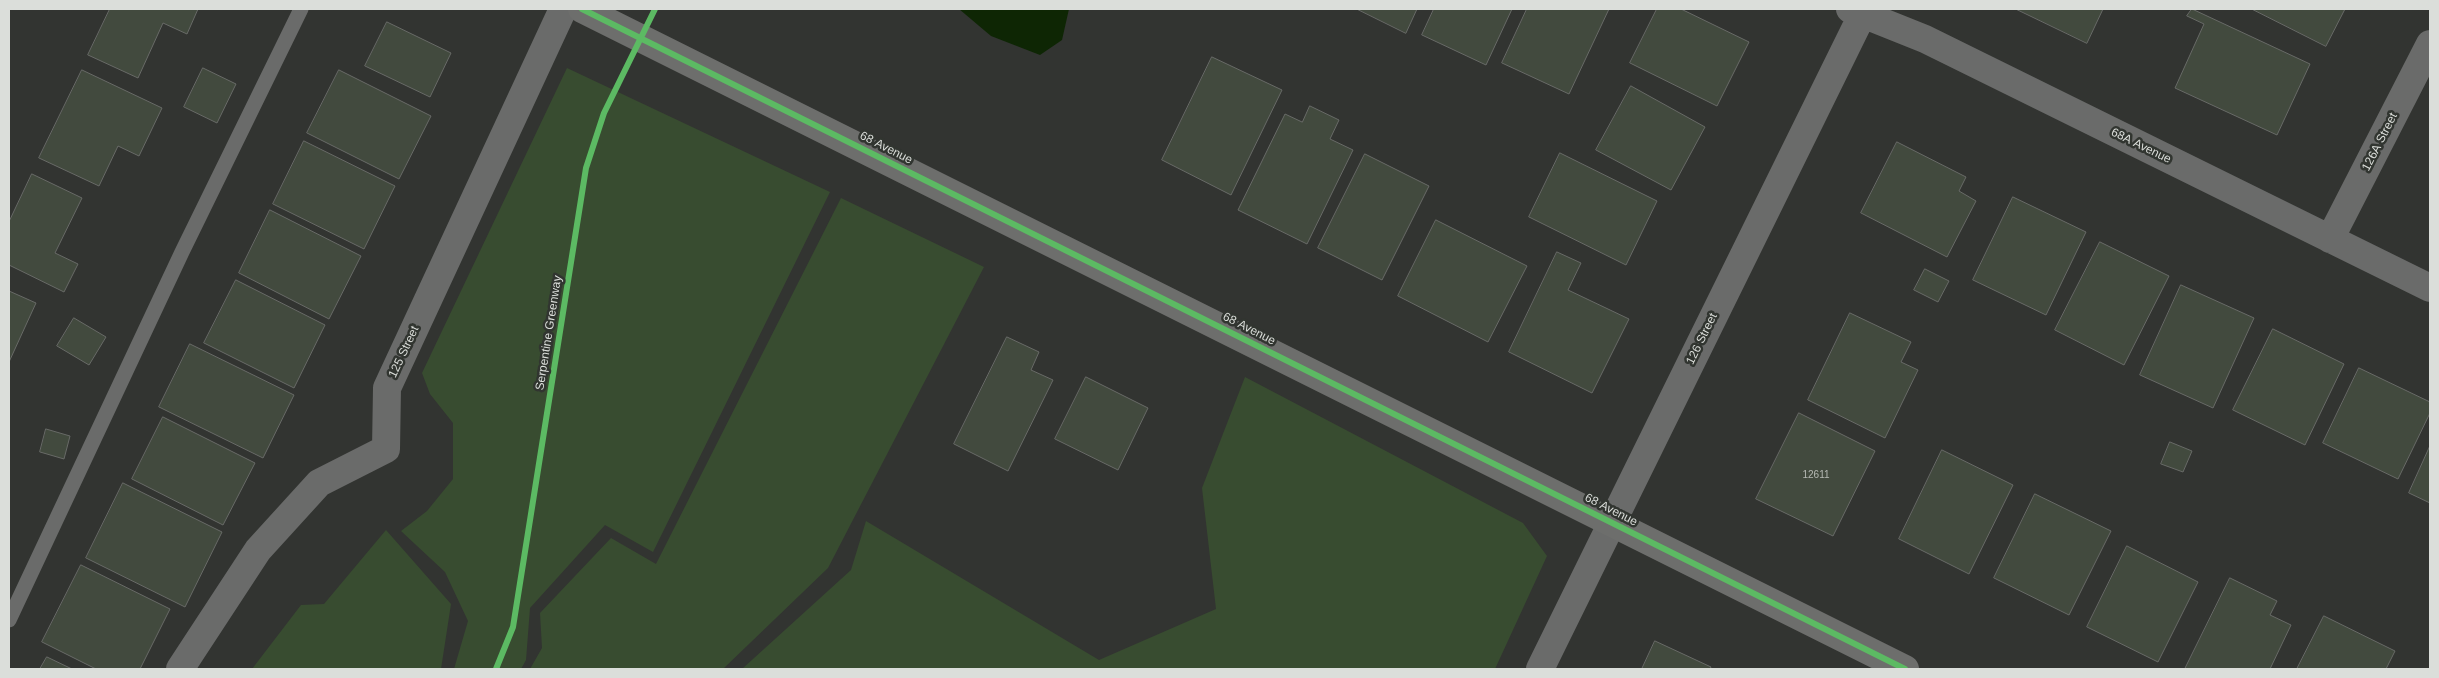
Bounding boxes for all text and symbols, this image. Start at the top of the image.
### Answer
street label: 126A Street [2359,110,2401,174]
street label: 68A Avenue [2109,125,2173,167]
street label: 68 Avenue [857,129,915,167]
street label: Serpentine Greenway [533,275,565,391]
street label: 68 Avenue [1220,310,1278,348]
street label: 126 Street [1683,311,1721,367]
street label: 125 Street [386,324,422,380]
house number: 12611 [1802,469,1830,481]
street label: 68 Avenue [1582,491,1640,529]

